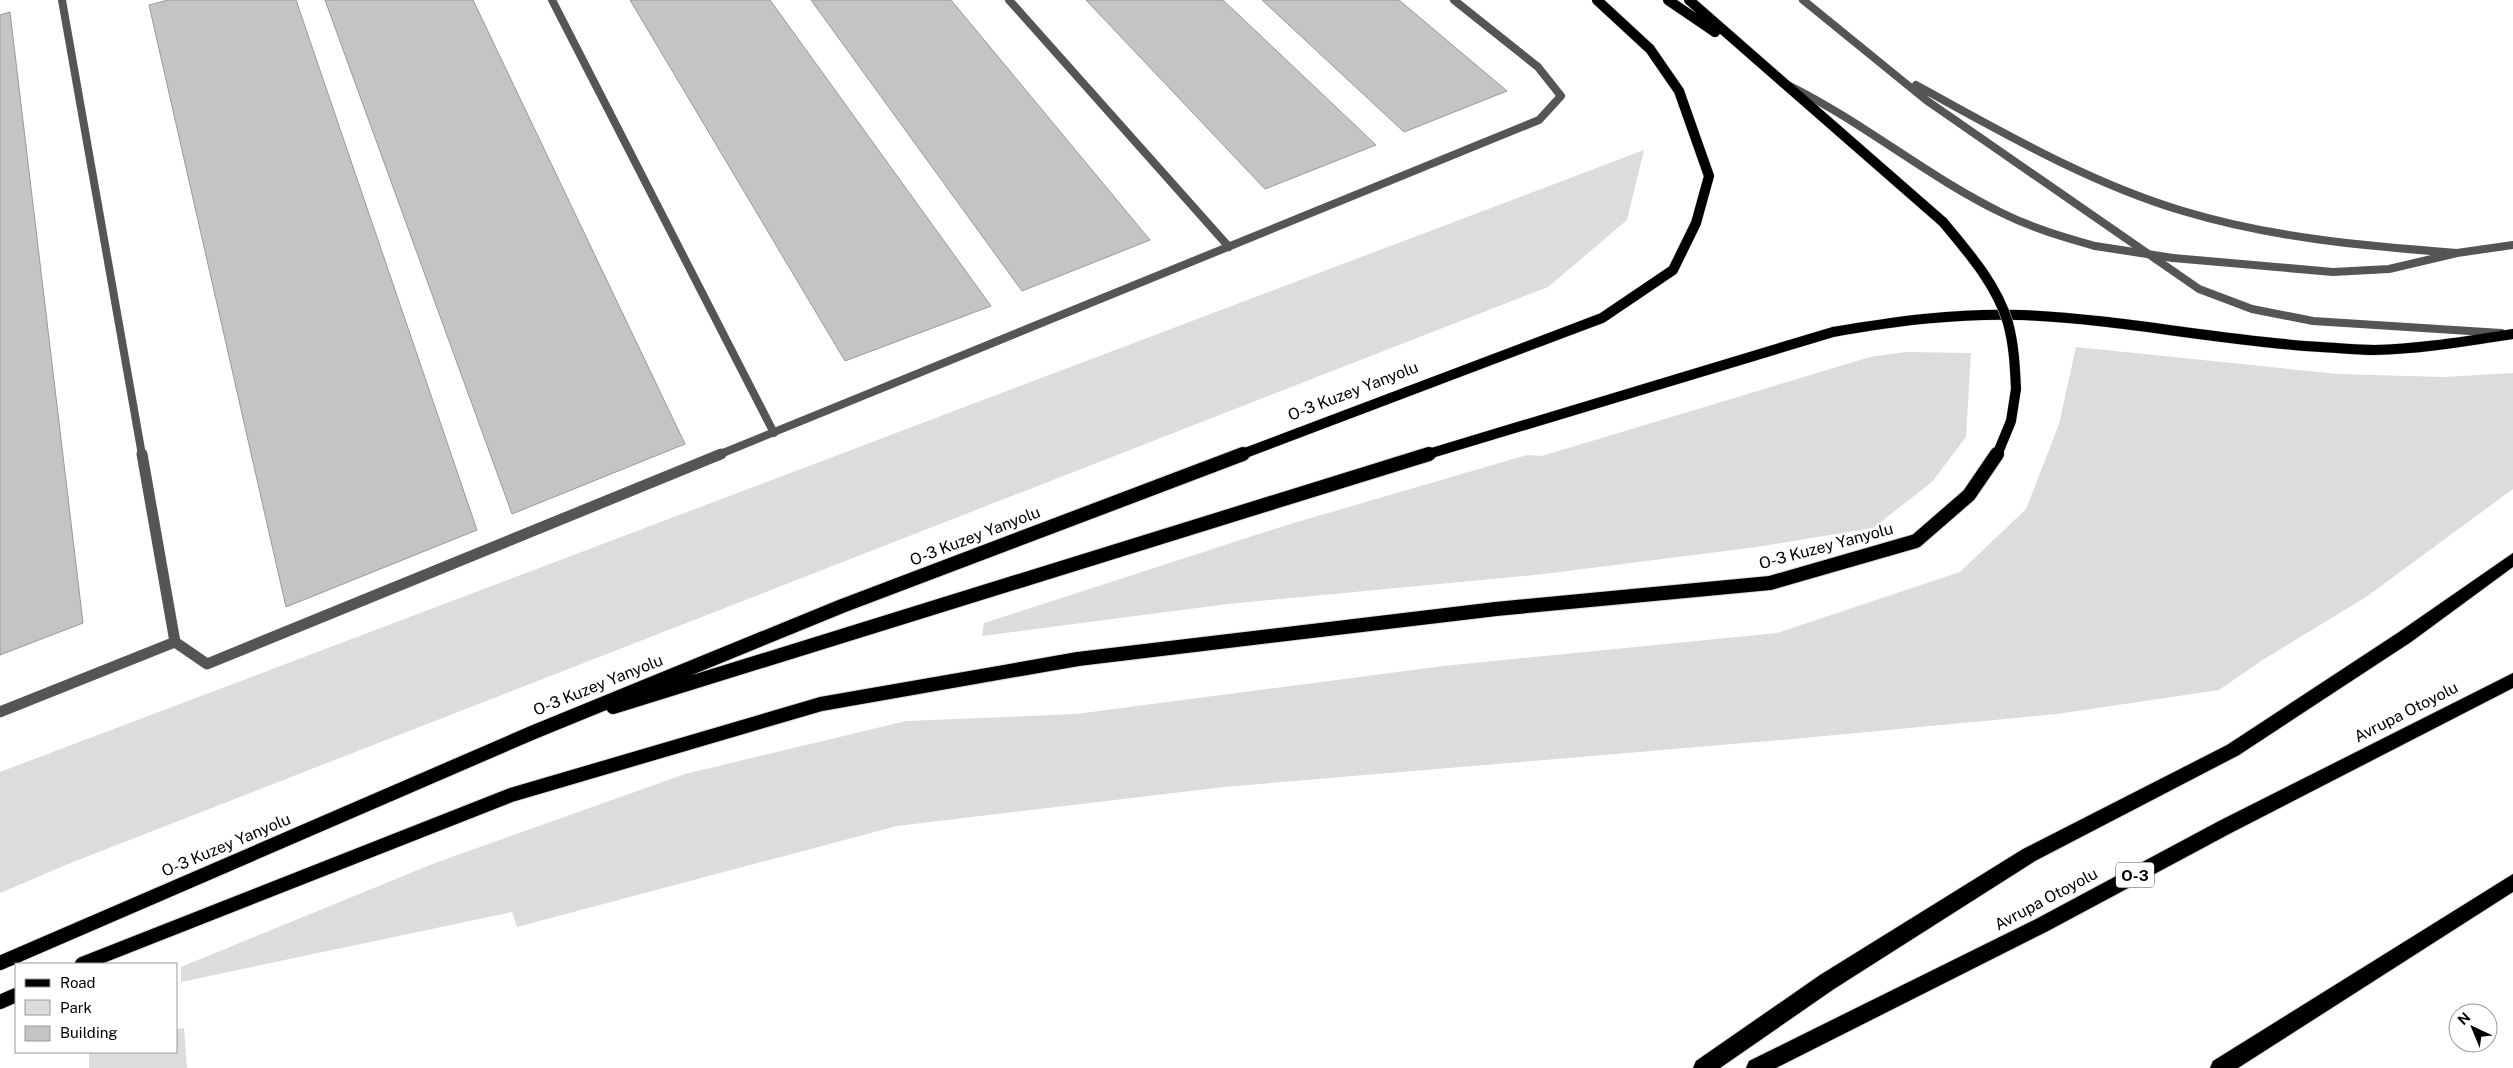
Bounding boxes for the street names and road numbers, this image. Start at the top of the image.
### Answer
street label: O-3 Kuzey Yanyolu [1285,357,1421,425]
street label: O-3 Kuzey Yanyolu [907,502,1043,570]
street label: O-3 Kuzey Yanyolu [1757,519,1895,573]
street label: O-3 Kuzey Yanyolu [530,650,666,720]
street label: Avrupa Otoyolu [2351,678,2461,746]
street label: O-3 Kuzey Yanyolu [159,809,293,881]
road number: O-3 [2116,862,2154,888]
street label: Avrupa Otoyolu [1991,864,2101,934]

